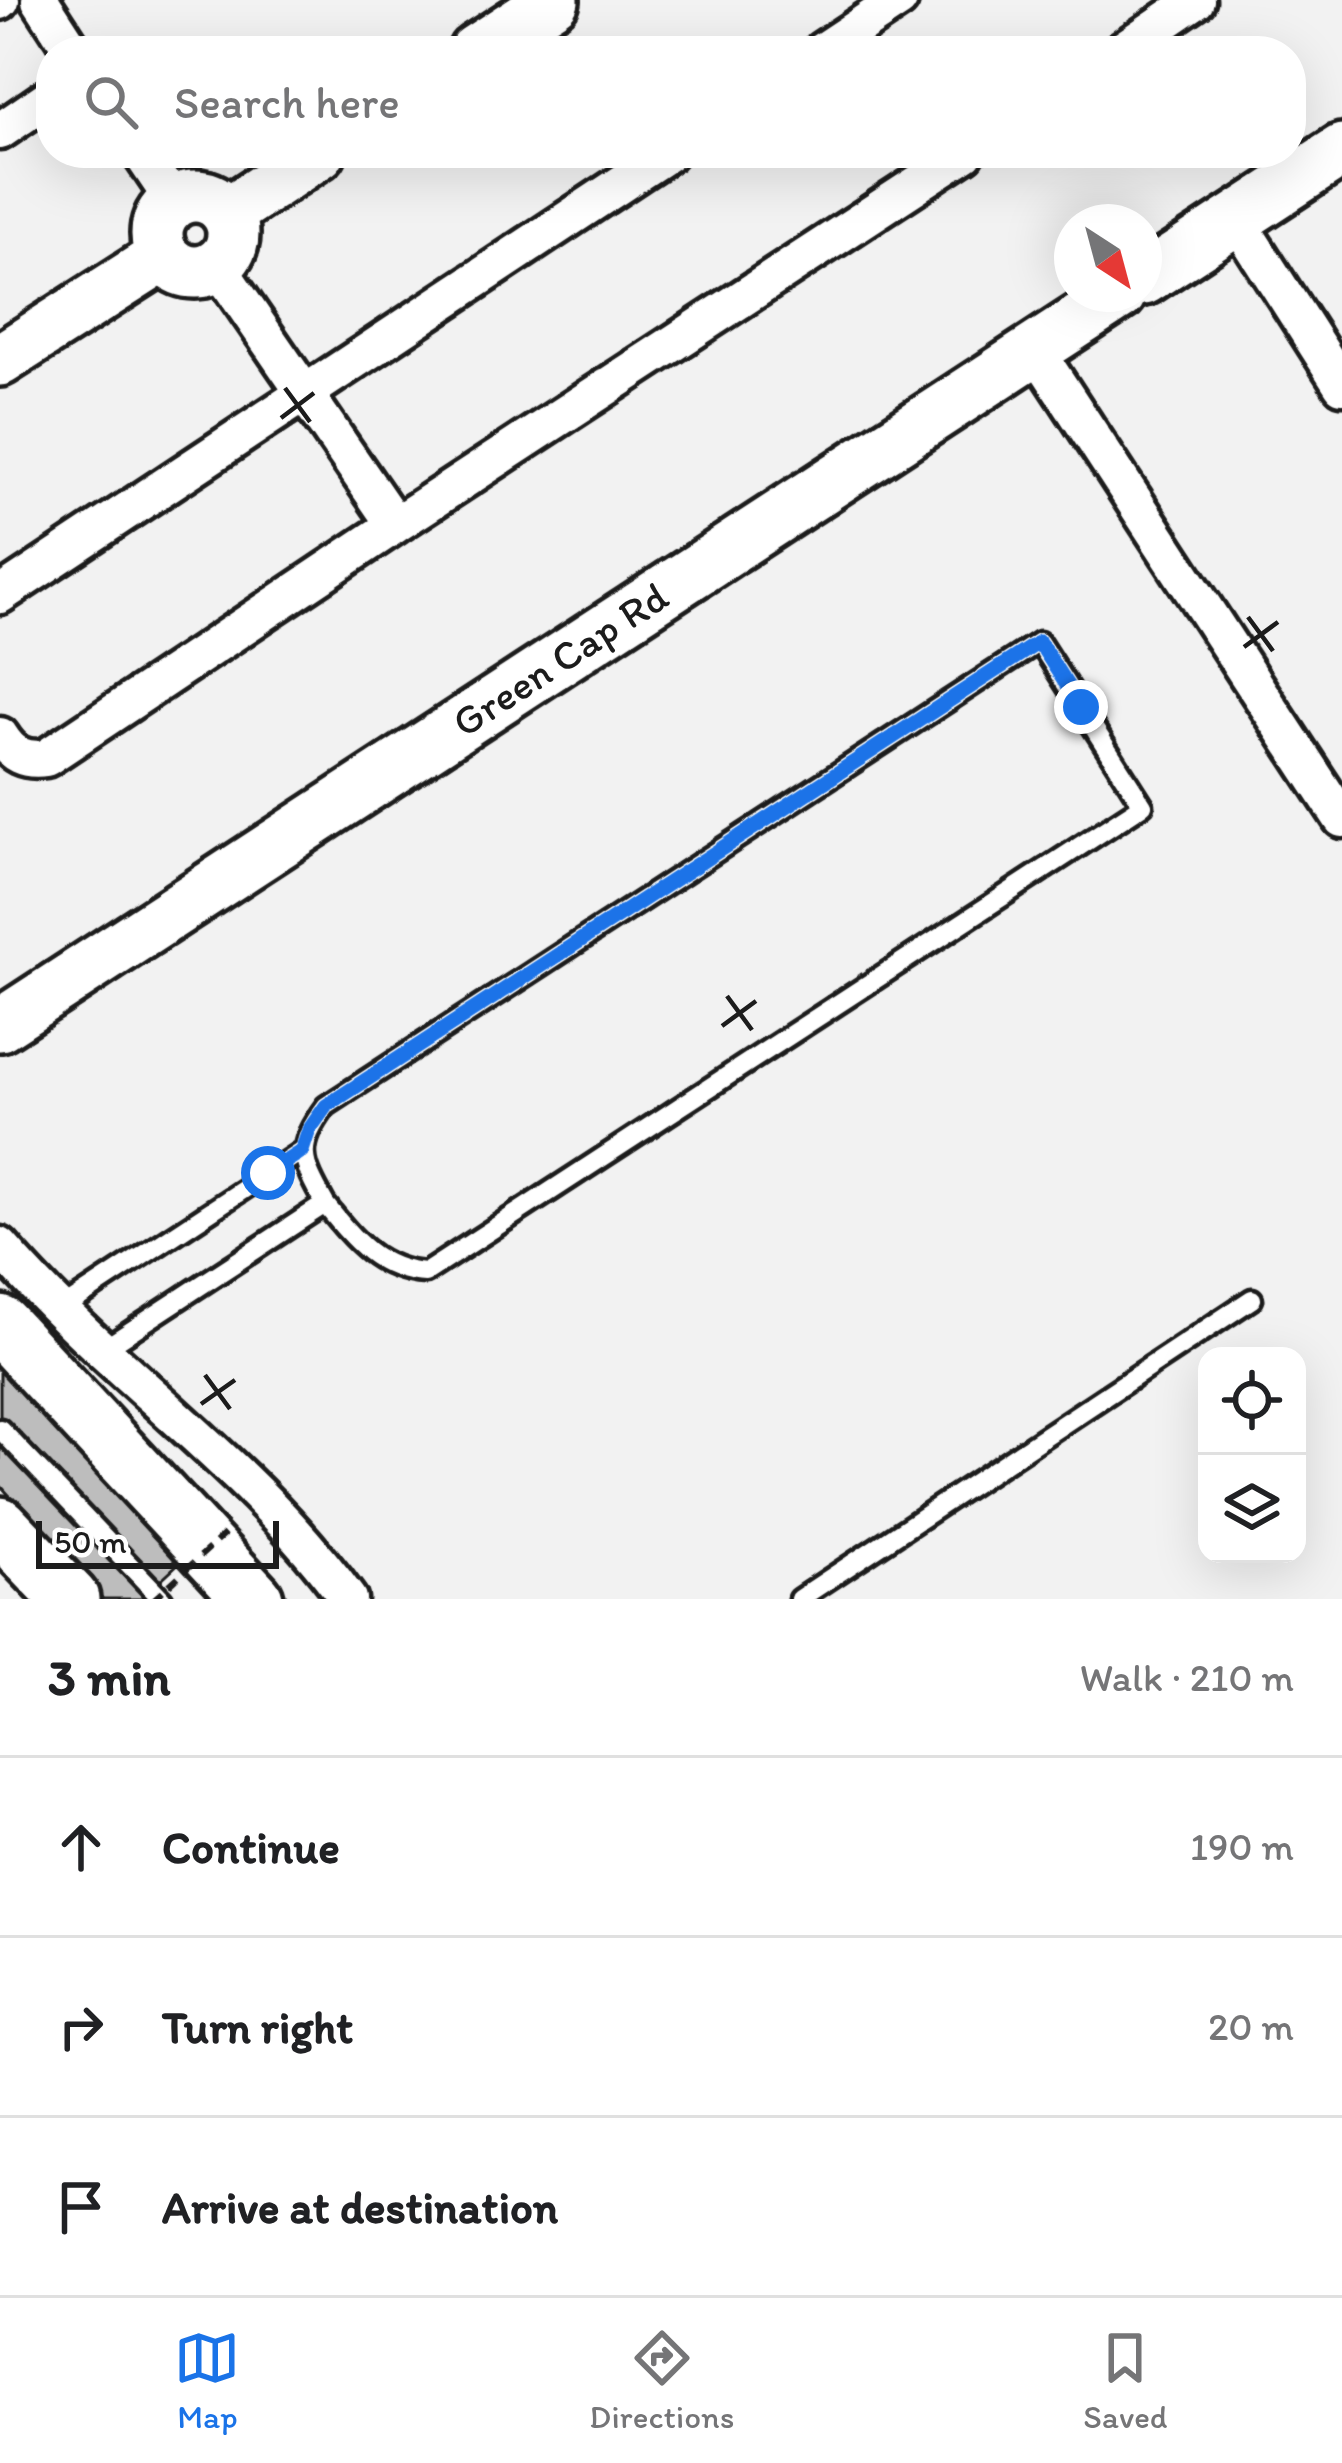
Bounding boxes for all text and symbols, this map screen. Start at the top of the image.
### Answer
search box [36,36,1306,168]
icon: search [78,69,144,135]
text: Search here [174,75,400,129]
north arrow [1054,204,1162,312]
street label: Green Cap Rd [443,570,677,748]
route end [1054,680,1108,734]
route start [241,1146,295,1200]
map controls [1198,1347,1306,1563]
button: locate [1198,1347,1306,1455]
button: layers [1198,1455,1306,1563]
scale bar [36,1515,279,1568]
text: 50 m [54,1522,127,1561]
text: 3 min [48,1647,170,1708]
text: Walk · 210 m [1080,1654,1294,1701]
icon: ahead [48,1814,114,1880]
text: Continue [162,1820,340,1874]
text: 190 m [1190,1823,1294,1870]
icon: right [48,1994,114,2060]
text: Turn right [162,2000,353,2054]
text: 20 m [1208,2003,1294,2050]
icon: arrive [48,2174,114,2240]
text: Arrive at destination [162,2180,558,2234]
tab: Map [174,2325,240,2436]
tab: Directions [589,2325,734,2436]
tab: Saved [1083,2325,1168,2436]

